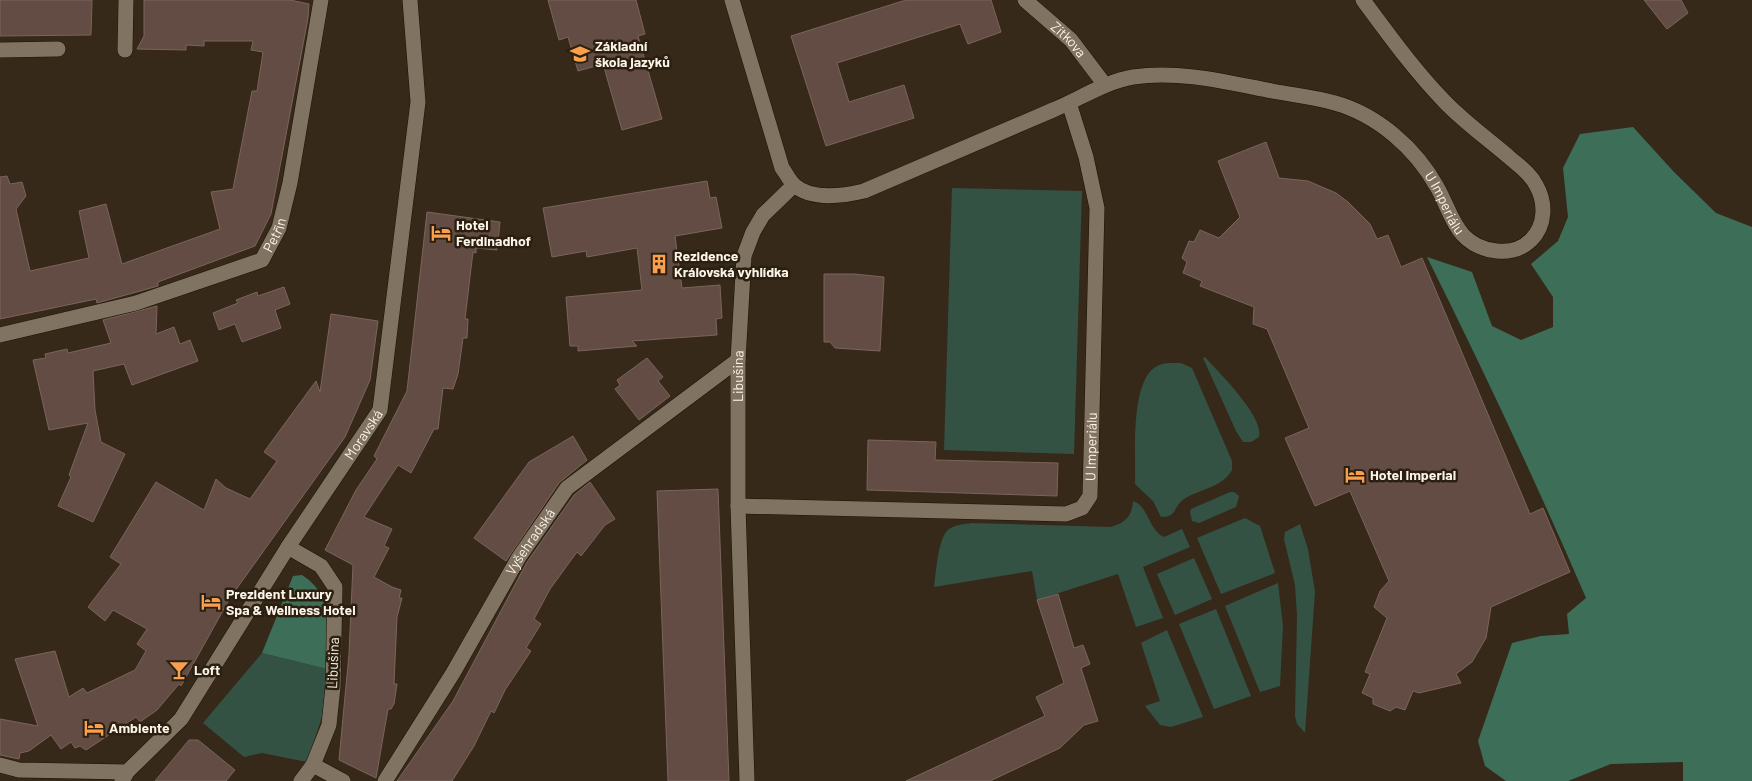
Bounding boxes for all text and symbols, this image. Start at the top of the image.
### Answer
street label: Zítkova [1048,18,1090,61]
place label: Základní škola jazyků [595,37,670,70]
school or university icon: Základní škola jazyků [569,43,591,65]
street label: U Imperiálu [1422,168,1468,238]
street label: Petřín [259,216,289,255]
place label: Hotel Ferdinadhof [456,216,531,249]
hotel icon: Hotel Ferdinadhof [430,222,452,244]
place label: Rezidence Královská vyhlídka [674,247,789,280]
building icon: Rezidence Královská vyhlídka [648,253,670,275]
street label: Libušina [729,350,747,402]
street label: Moravská [340,406,386,463]
street label: U Imperiálu [1081,412,1100,481]
hotel icon: Hotel Imperial [1344,464,1366,486]
place label: Hotel Imperial [1370,466,1456,483]
street label: Vyšehradská [502,505,558,578]
place label: Prezident Luxury Spa & Wellness Hotel [226,585,356,618]
hotel icon: Prezident Luxury Spa & Wellness Hotel [200,591,222,613]
street label: Libušina [323,637,342,689]
bar icon: Loft [168,659,190,681]
place label: Loft [194,661,220,678]
hotel icon: Ambiente [83,717,105,739]
place label: Ambiente [109,719,170,736]

